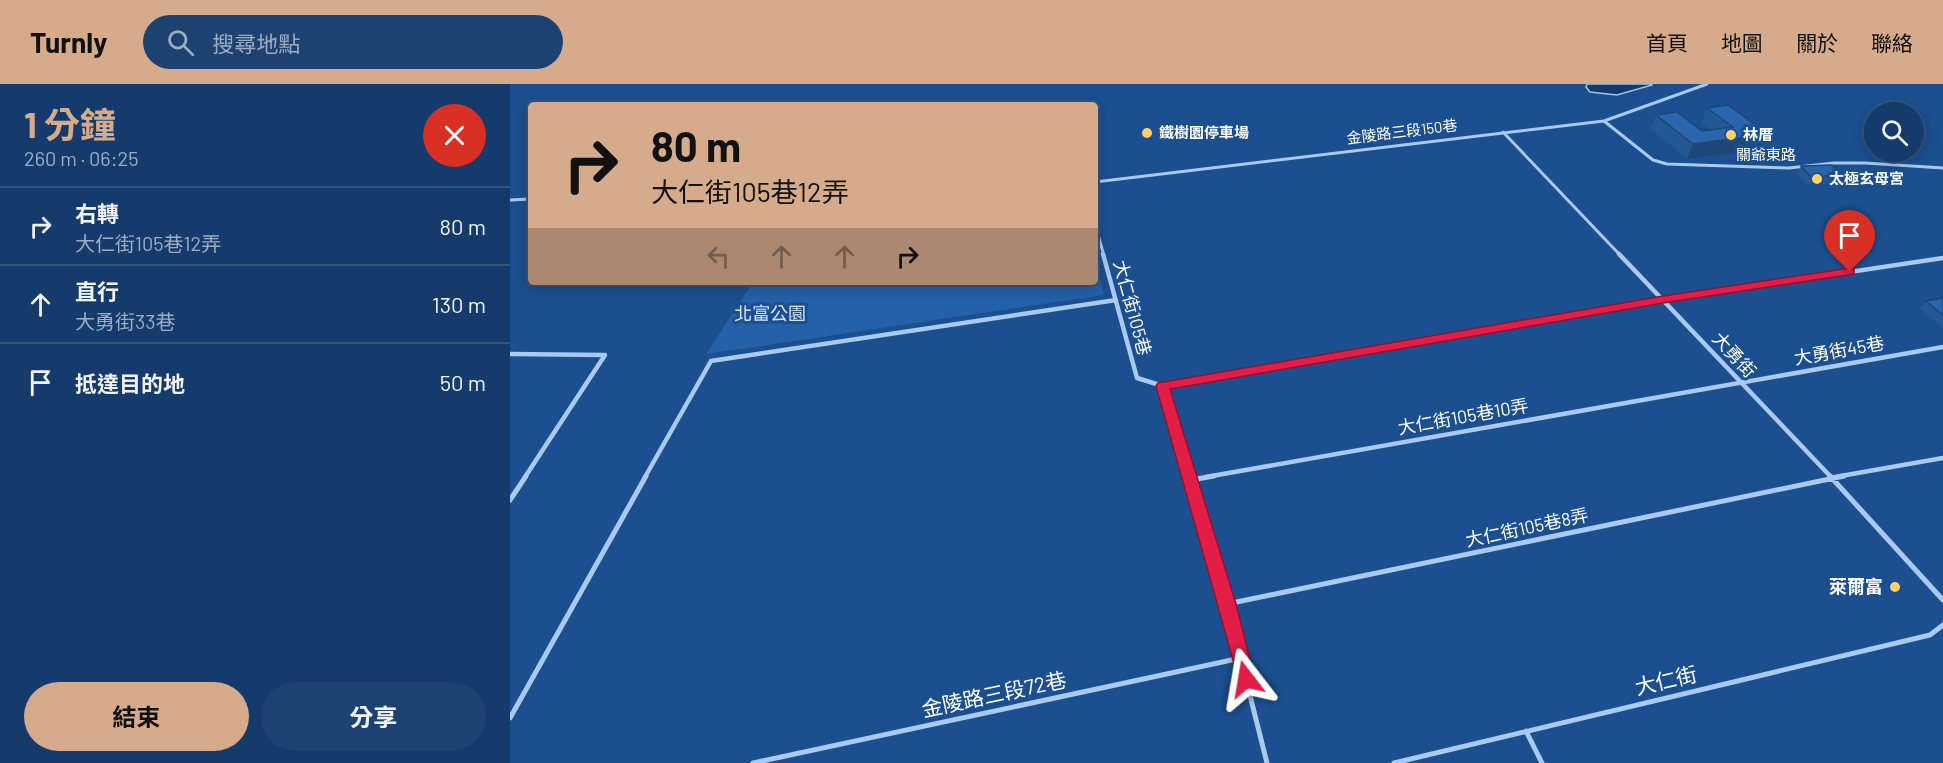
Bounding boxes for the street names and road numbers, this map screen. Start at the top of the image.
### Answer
street label: 金陵路三段150巷 [1345,115,1458,147]
street label: 關爺東路 [1736,145,1796,163]
street label: 大仁街105巷 [1110,258,1156,358]
street label: 大勇街 [1708,327,1761,382]
street label: 大勇街45巷 [1792,331,1886,369]
street label: 大仁街105巷10弄 [1396,394,1530,438]
street label: 大仁街105巷8弄 [1463,503,1590,551]
street label: 大仁街 [1632,660,1699,699]
street label: 金陵路三段72巷 [919,666,1068,721]

